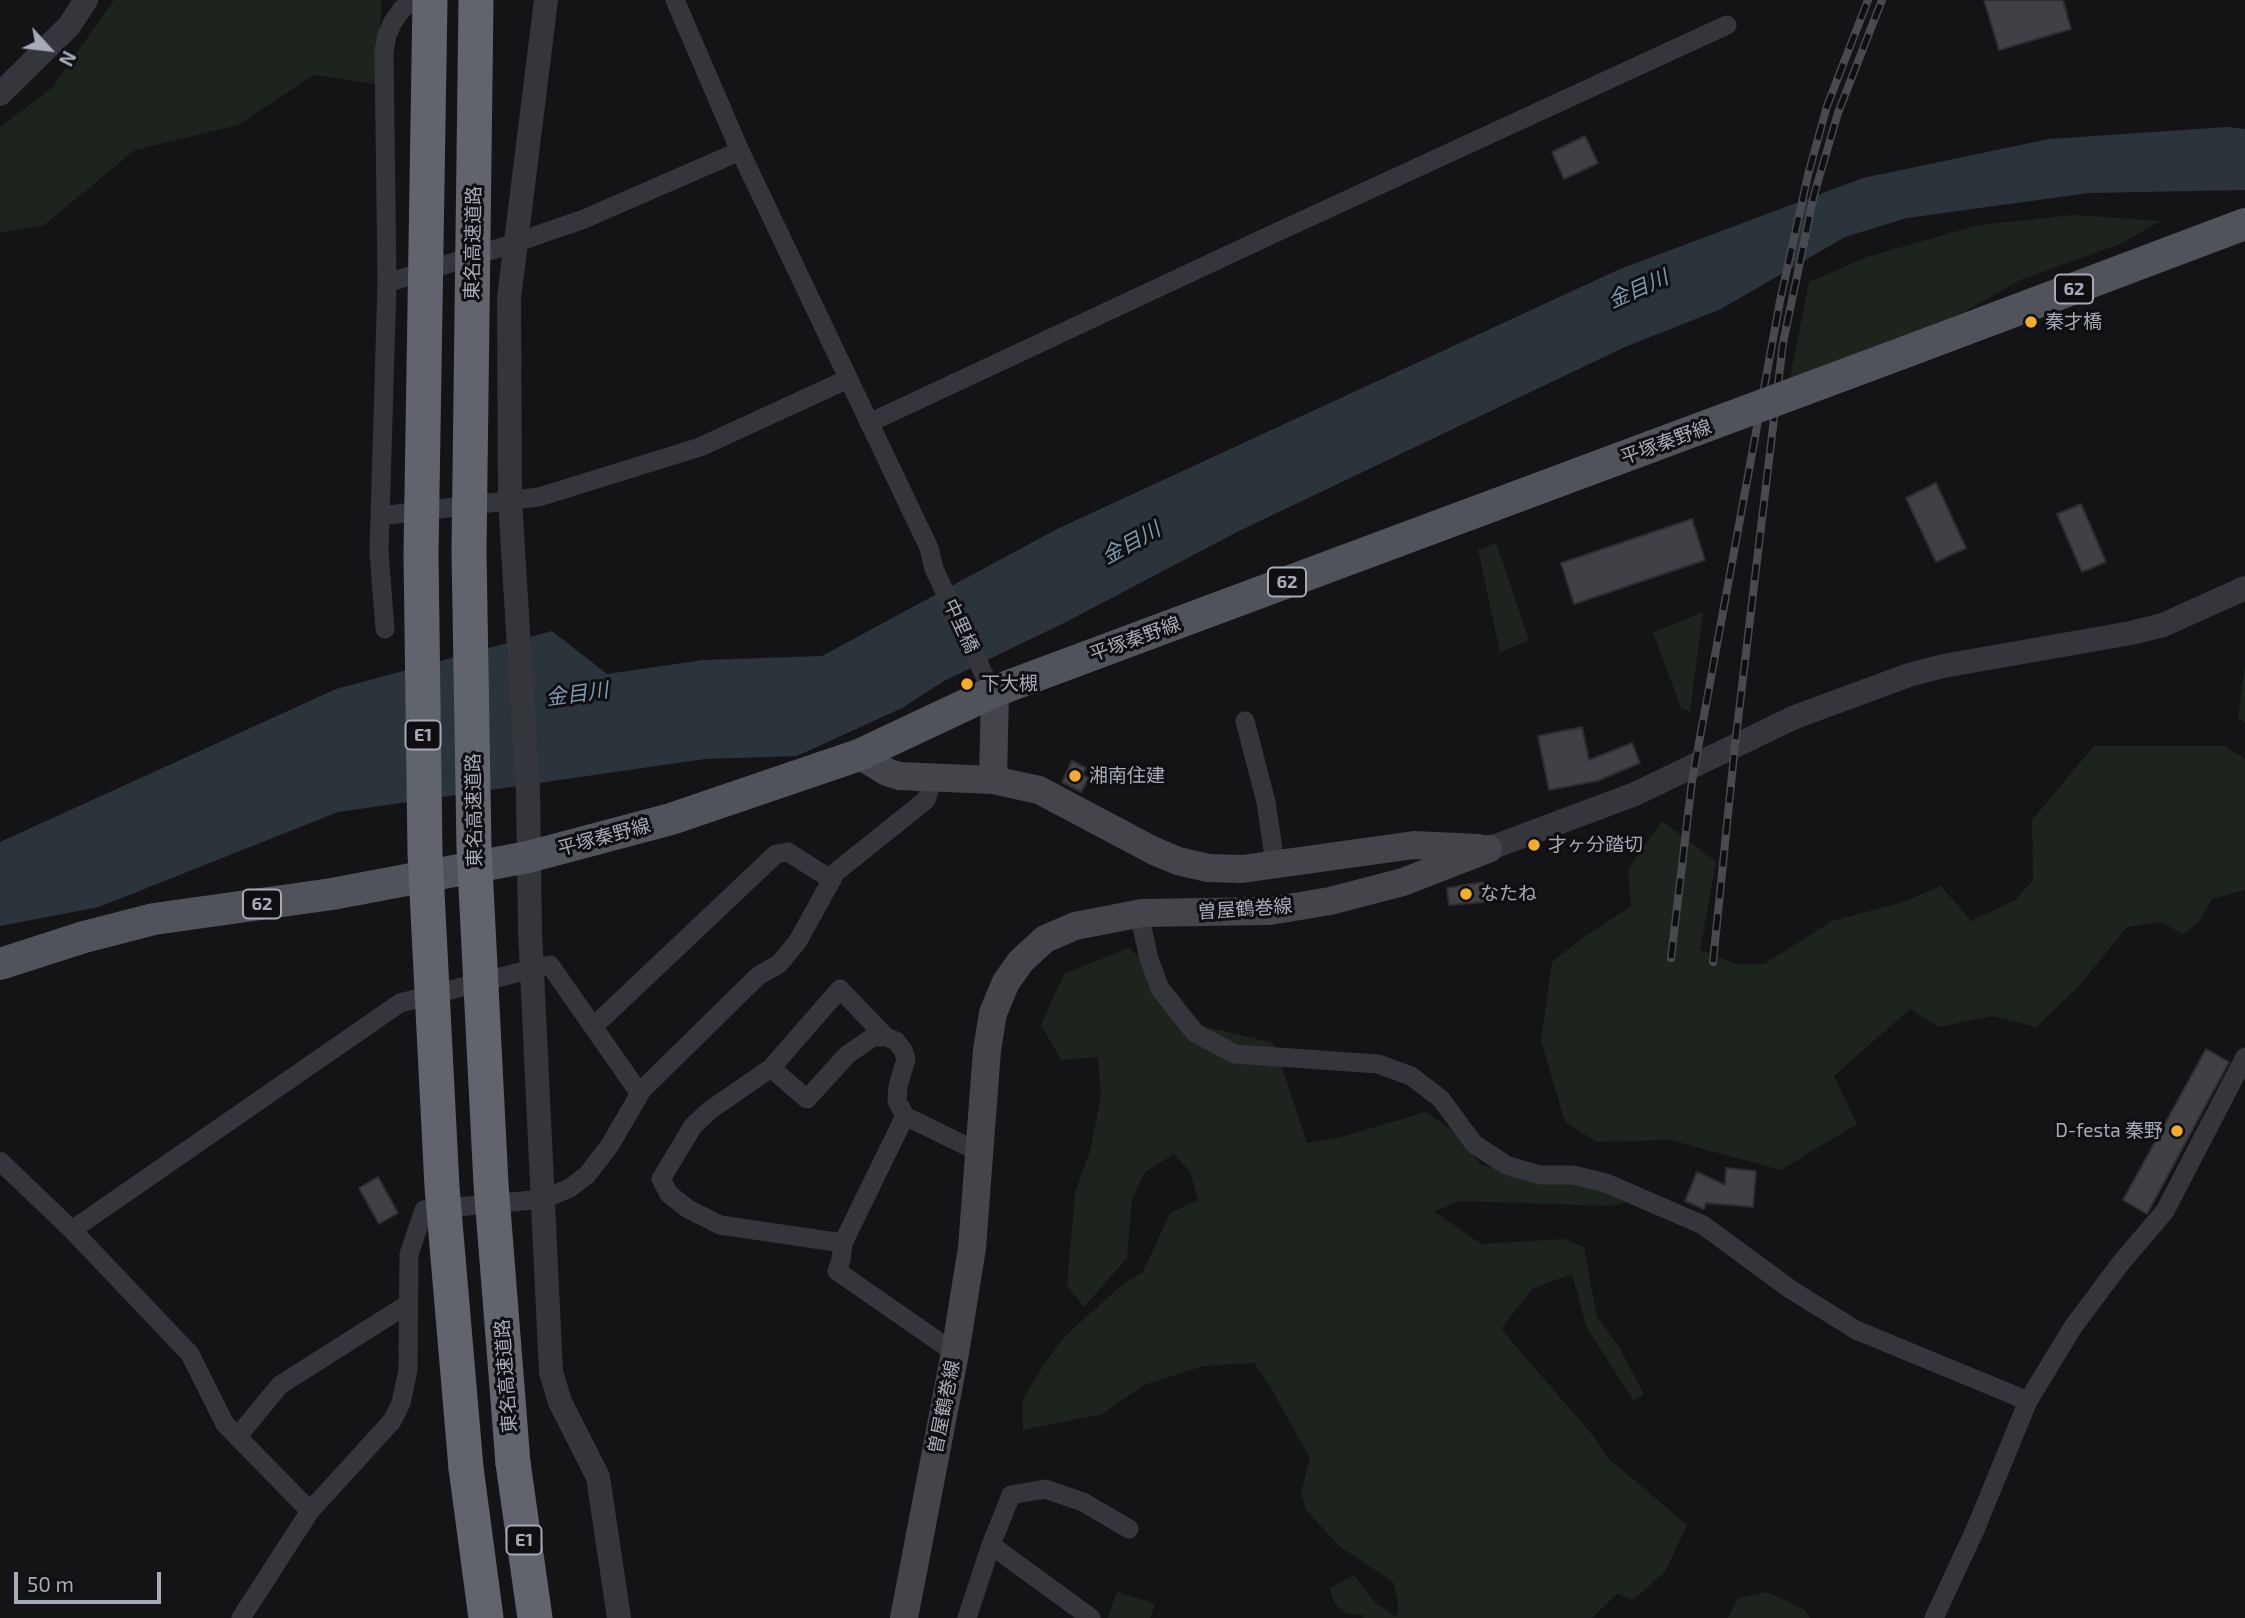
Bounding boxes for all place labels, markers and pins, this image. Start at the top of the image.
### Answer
place label: 秦才橋 [2045,311,2102,333]
marker: 秦才橋 [2023,314,2039,330]
place label: 下大槻 [981,673,1038,695]
marker: 下大槻 [959,676,975,692]
place label: 湘南住建 [1089,765,1165,787]
marker: 湘南住建 [1067,768,1083,784]
place label: 才ヶ分踏切 [1548,834,1643,856]
marker: 才ヶ分踏切 [1526,837,1542,853]
place label: なたね [1480,883,1537,905]
marker: なたね [1458,886,1474,902]
place label: D-festa 秦野 [2055,1120,2163,1142]
marker: D-festa 秦野 [2169,1123,2185,1139]

